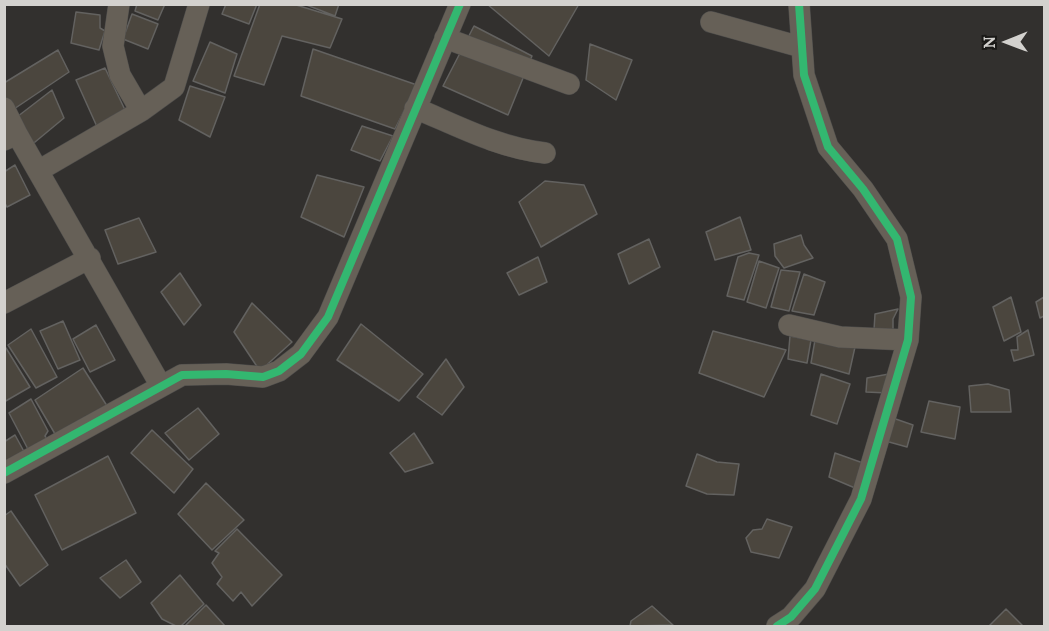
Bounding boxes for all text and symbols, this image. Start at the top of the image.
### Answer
north arrow [977,12,1037,72]
text: N [979,36,999,49]

